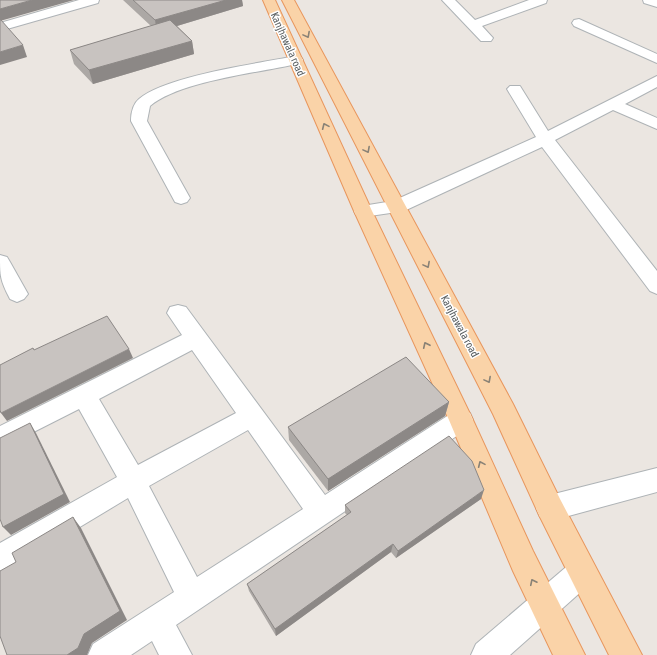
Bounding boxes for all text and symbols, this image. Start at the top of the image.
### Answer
street label: Kanjhawala road [269,10,307,78]
one-way arrow [302,30,309,38]
one-way arrow [322,122,330,130]
one-way arrow [362,145,370,153]
one-way arrow [423,261,430,268]
street label: Kanjhawala road [439,293,481,359]
one-way arrow [423,342,431,350]
one-way arrow [483,376,491,383]
one-way arrow [477,460,485,467]
one-way arrow [530,579,538,587]

